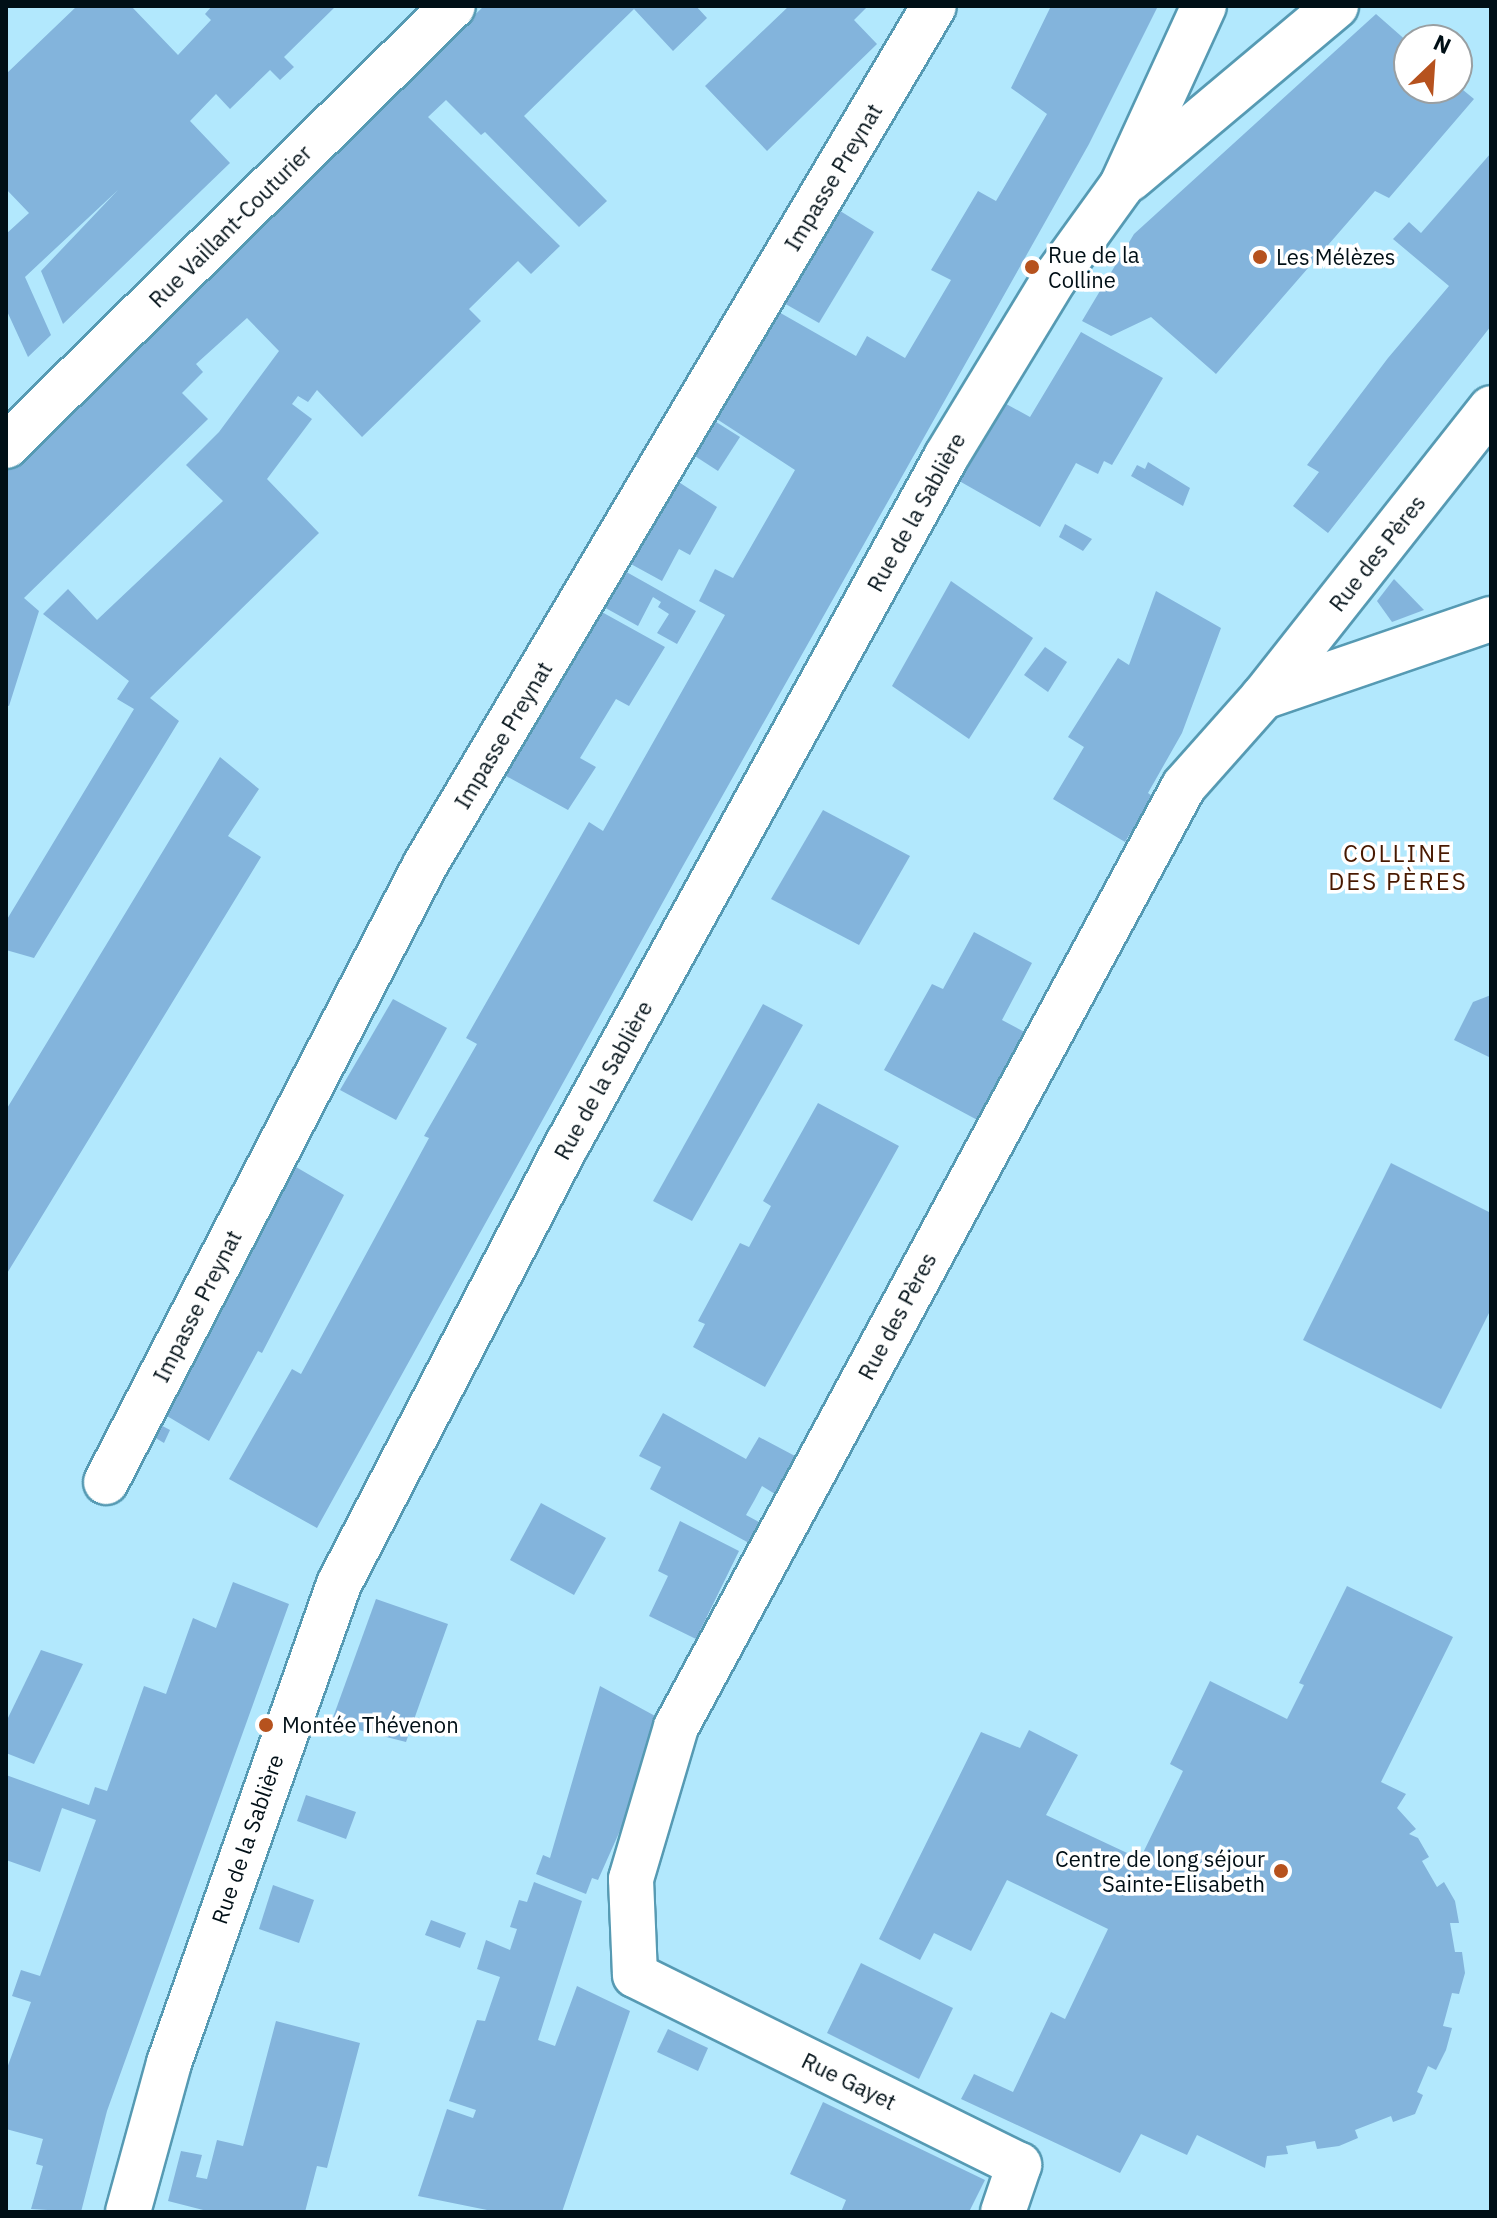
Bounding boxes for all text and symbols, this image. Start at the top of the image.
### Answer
north arrow [1393,24,1473,104]
text: N [1429,27,1456,60]
street label: Impasse Preynat [779,99,887,255]
street label: Rue Vaillant-Couturier [143,139,317,313]
place label: Rue de la Colline [1048,241,1140,292]
place label: Les Mélèzes [1276,244,1395,270]
marker: Les Mélèzes [1251,248,1269,266]
marker: Rue de la Colline [1023,258,1041,276]
street label: Rue de la Sablière [861,428,971,596]
street label: Rue des Pères [1323,490,1431,616]
street label: Impasse Preynat [449,657,557,813]
district label: COLLINE DES PÈRES [1328,840,1468,896]
street label: Rue de la Sablière [548,996,658,1164]
street label: Impasse Preynat [147,1226,247,1386]
street label: Rue des Pères [852,1248,942,1384]
place label: Montée Thévenon [282,1712,459,1738]
marker: Montée Thévenon [257,1716,275,1734]
street label: Rue de la Sablière [206,1751,288,1927]
place label: Centre de long séjour Sainte-Elisabeth [1055,1845,1265,1896]
marker: Centre de long séjour Sainte-Elisabeth [1272,1862,1290,1880]
street label: Rue Gayet [798,2047,900,2115]

